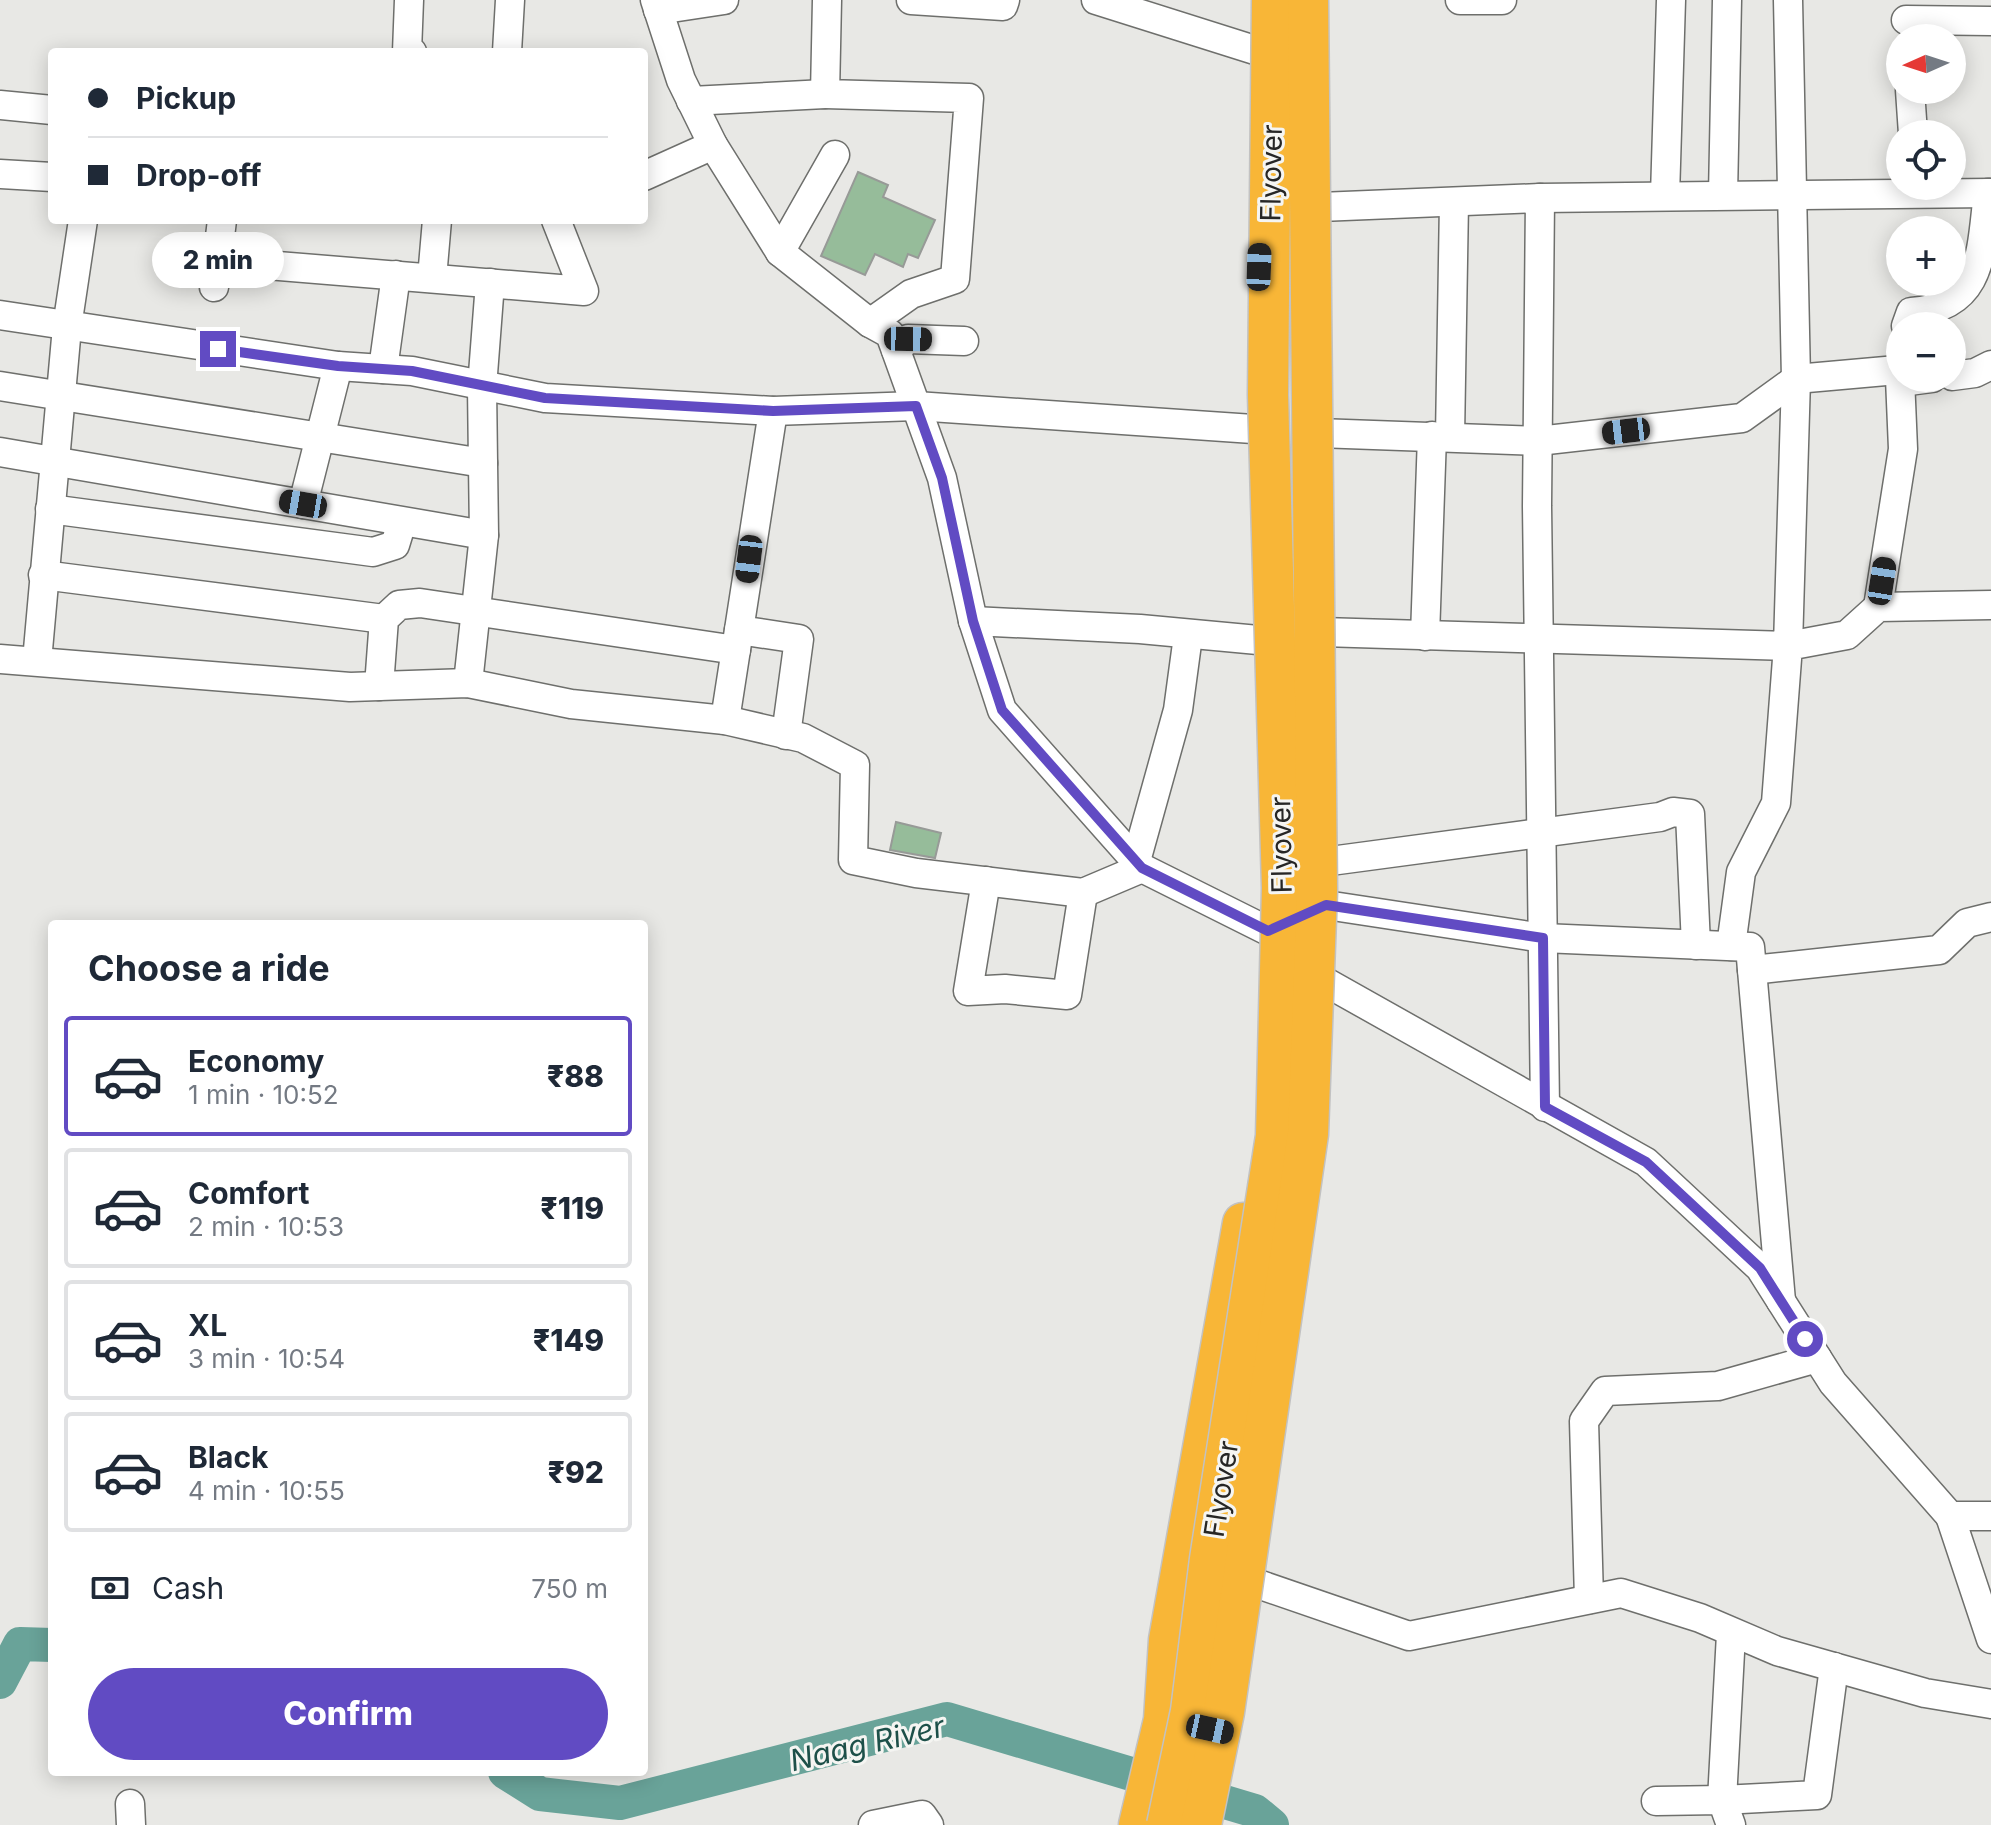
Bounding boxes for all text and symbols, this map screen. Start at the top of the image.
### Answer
north arrow [1886,24,1966,104]
map controls [1886,24,1966,392]
text: Pickup [136,80,236,116]
button: locate [1886,120,1966,200]
street label: Flyover [1253,124,1289,222]
text: Drop-off [136,157,262,193]
button: + [1886,216,1966,296]
callout: 2 min [152,233,284,289]
car [1246,243,1272,291]
text: 2 min [183,244,253,275]
button: − [1886,312,1966,392]
car [884,327,932,351]
route end [200,331,236,367]
car [1601,416,1651,446]
car [277,488,329,520]
car [734,534,764,584]
car [1866,555,1898,607]
street label: Flyover [1263,796,1299,894]
text: Choose a ride [88,946,330,990]
icon: car [92,1040,164,1112]
text: Economy [188,1043,324,1079]
text: ₹88 [547,1058,604,1094]
text: 1 min · 10:52 [188,1079,339,1110]
icon: car [92,1172,164,1244]
text: Comfort [188,1175,309,1211]
text: ₹119 [540,1190,604,1226]
text: 2 min · 10:53 [188,1211,344,1242]
icon: car [92,1304,164,1376]
text: XL [188,1307,227,1343]
route start [1787,1321,1823,1357]
text: ₹149 [533,1322,604,1358]
text: 3 min · 10:54 [188,1343,345,1374]
icon: car [92,1436,164,1508]
street label: Flyover [1197,1438,1245,1540]
text: Black [188,1439,268,1475]
text: ₹92 [548,1454,604,1490]
text: 4 min · 10:55 [188,1475,345,1506]
icon: cash [88,1566,132,1610]
text: Cash [152,1570,224,1606]
text: 750 m [531,1573,608,1604]
button: Confirm [88,1668,608,1760]
water label: Naag River [786,1708,949,1778]
car [1184,1712,1236,1746]

